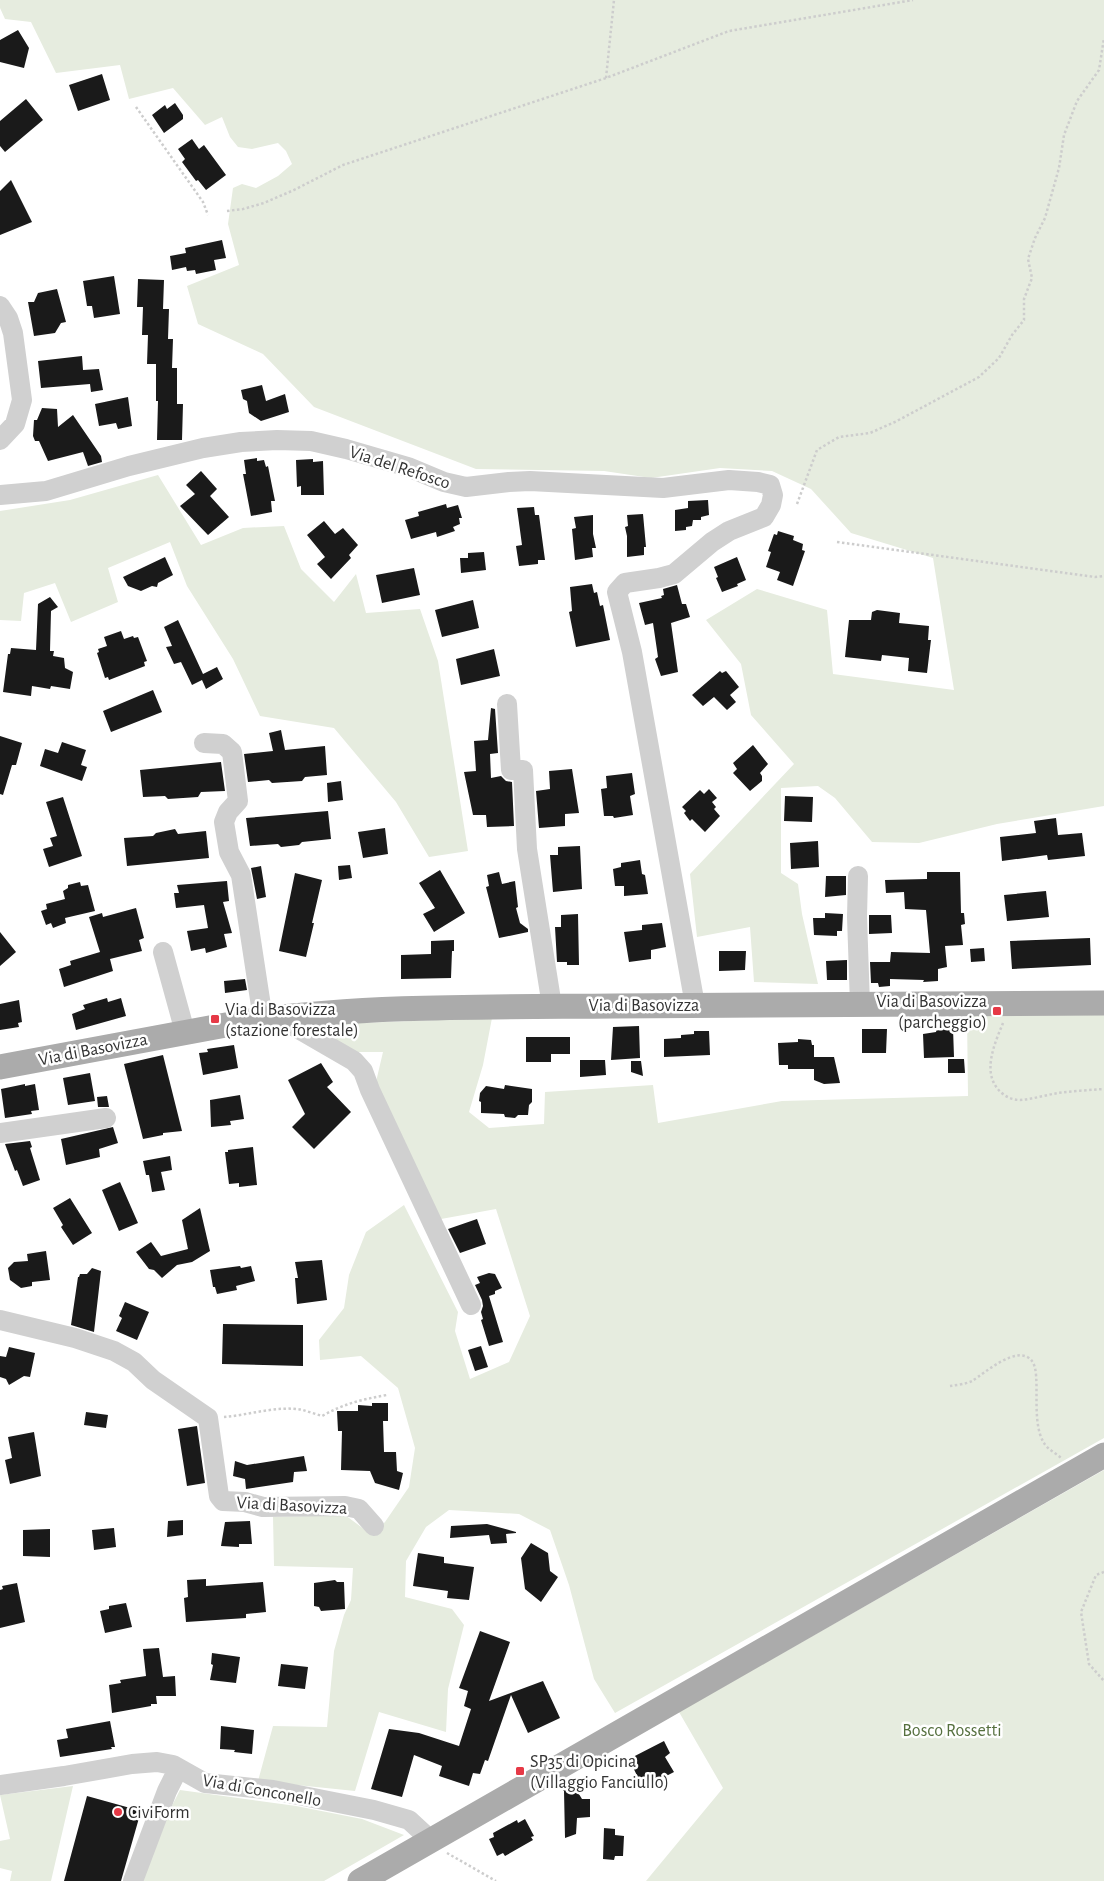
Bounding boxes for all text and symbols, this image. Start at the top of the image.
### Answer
street label: Via del Refosco [347,443,452,493]
place label: Via di Basovizza (parcheggio) [876,993,987,1032]
street label: Via di Basovizza [589,997,699,1015]
place label: Via di Basovizza (stazione forestale) [225,1001,359,1040]
marker: Via di Basovizza (parcheggio) [991,1005,1003,1017]
marker: Via di Basovizza (stazione forestale) [209,1013,221,1025]
street label: Via di Basovizza [37,1031,149,1069]
street label: Via di Basovizza [236,1494,348,1518]
park label: Bosco Rossetti [902,1722,1002,1740]
place label: SP35 di Opicina (Villaggio Fanciullo) [530,1753,669,1792]
marker: SP35 di Opicina (Villaggio Fanciullo) [514,1765,526,1777]
street label: Via di Conconello [201,1772,323,1810]
place label: CiviForm [128,1804,190,1822]
marker: CiviForm [112,1806,124,1818]

